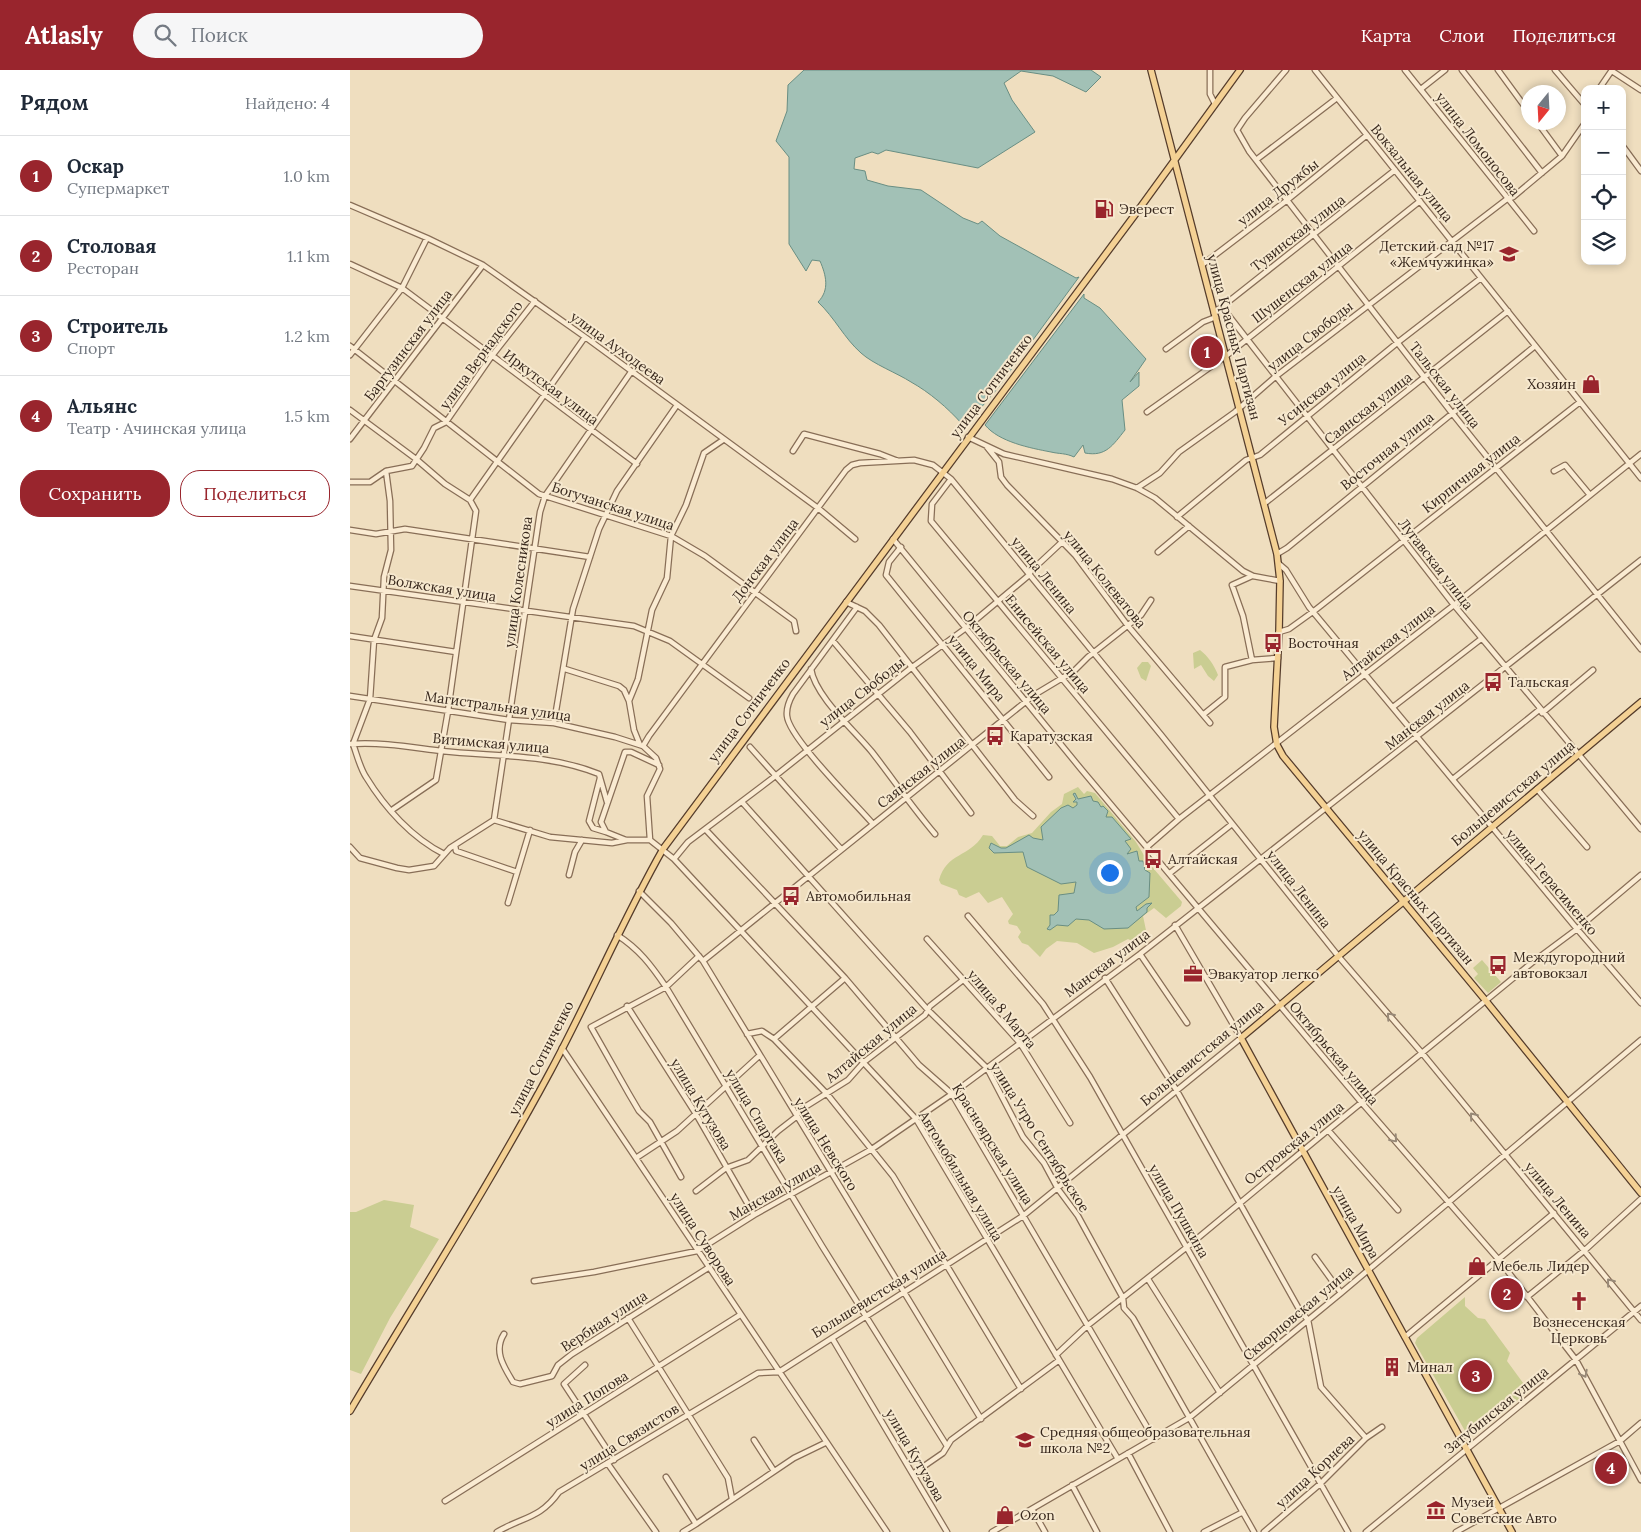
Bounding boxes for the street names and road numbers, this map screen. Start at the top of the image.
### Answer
street label: улица Ломоносова [1432,88,1524,200]
street label: Вокзальная улица [1367,120,1457,226]
street label: улица Дружбы [1234,155,1322,229]
street label: Тувинская улица [1247,191,1349,275]
street label: Шушенская улица [1248,237,1356,327]
street label: улица Красных Партизан [1203,252,1265,422]
street label: Баргузинская улица [360,285,456,405]
street label: улица Вернадского [435,297,527,413]
street label: улица Свободы [1264,297,1356,375]
street label: улица Ауходеева [567,307,669,389]
street label: улица Сотниченко [946,330,1036,442]
street label: Тальская улица [1406,338,1484,432]
street label: Иркутская улица [500,345,602,429]
street label: Усинская улица [1274,348,1369,430]
street label: Саянская улица [1320,368,1416,448]
street label: Восточная улица [1337,408,1437,494]
street label: Кирпичная улица [1418,429,1524,517]
street label: Богучанская улица [549,478,677,534]
street label: улица Колесникова [500,515,536,649]
street label: Донская улица [728,515,802,605]
street label: Лугавская улица [1395,515,1477,613]
street label: улица Колеватова [1060,526,1150,632]
street label: улица Ленина [1007,533,1081,617]
street label: Волжская улица [386,571,498,605]
street label: Енисейская улица [1001,591,1095,697]
street label: Алтайская улица [1337,600,1438,685]
street label: Октябрьская улица [958,606,1056,718]
street label: улица Мира [944,631,1010,705]
street label: улица Свободы [816,653,908,731]
street label: улица Сотниченко [704,654,794,766]
street label: Манская улица [1381,676,1473,754]
street label: Магистральная улица [424,687,572,725]
street label: Витимская улица [432,729,550,757]
street label: Саянская улица [873,732,969,812]
street label: Большевистская улица [1448,736,1578,850]
street label: улица Герасименко [1502,825,1602,939]
street label: улица Красных Партизан [1354,826,1478,968]
street label: улица Ленина [1263,846,1335,932]
street label: Манская улица [1061,925,1153,1001]
street label: улица 8 Марта [964,966,1040,1052]
street label: Большевистская улица [1137,996,1267,1110]
street label: Октябрьская улица [1285,997,1383,1109]
street label: улица Сотниченко [504,998,578,1118]
street label: Алтайская улица [821,1000,920,1087]
street label: улица Кутузова [667,1055,735,1153]
street label: улица Утро Сентябрьское [986,1058,1094,1216]
street label: улица Спартака [722,1066,792,1166]
street label: Красноярская улица [948,1080,1038,1208]
street label: улица Невского [790,1094,862,1194]
street label: Островская улица [1241,1097,1347,1189]
street label: Автомобильная улица [914,1107,1007,1244]
street label: Манская улица [726,1158,824,1224]
street label: улица Ленина [1521,1158,1595,1242]
street label: улица Пушкина [1145,1161,1213,1261]
street label: улица Мира [1328,1182,1384,1262]
street label: улица Суворова [666,1189,740,1289]
street label: Большевистская улица [808,1244,950,1342]
street label: Скворцовская улица [1239,1261,1357,1365]
street label: Вербная улица [557,1286,651,1356]
street label: Затубинская улица [1440,1362,1552,1458]
street label: улица Попова [542,1367,632,1431]
street label: улица Связистов [576,1399,682,1475]
street label: улица Кутузова [881,1405,949,1505]
street label: улица Корнева [1272,1430,1358,1512]

